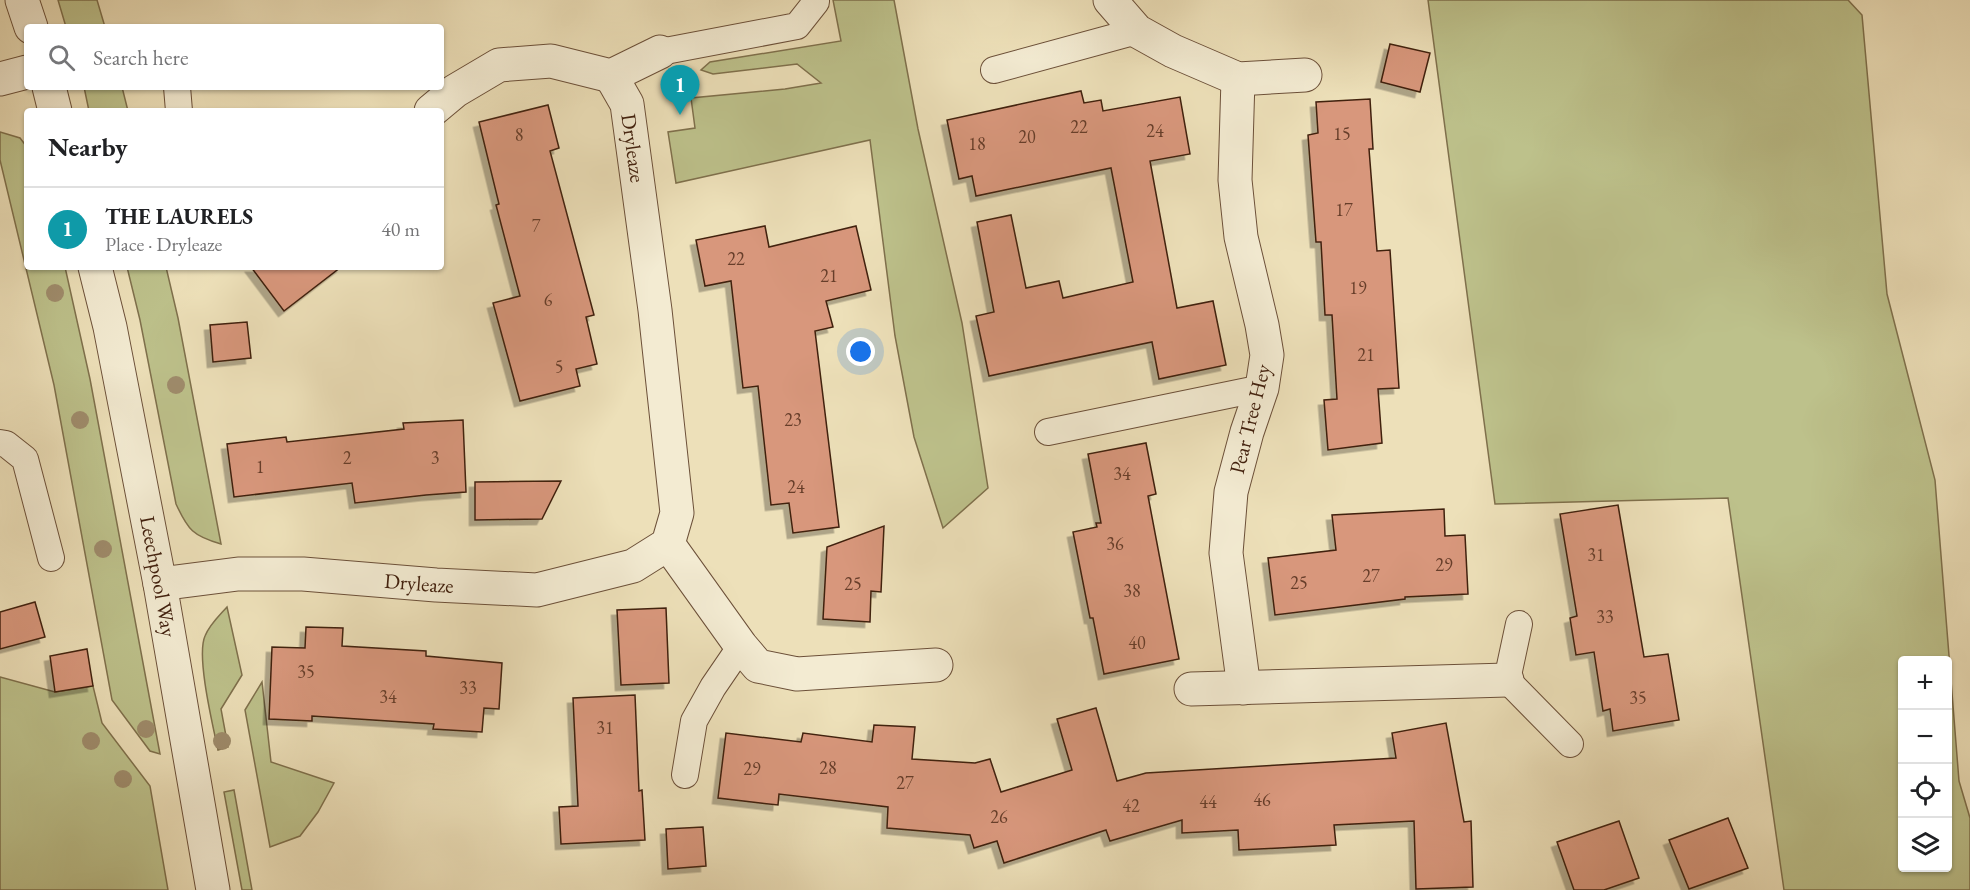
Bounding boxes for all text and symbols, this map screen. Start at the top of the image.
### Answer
search box [24,24,444,90]
icon: search [45,41,78,74]
text: Search here [93,43,188,72]
pin: 1 [660,66,700,115]
street label: Dryleaze [615,112,652,184]
house number: 22 [1070,115,1088,138]
house number: 24 [1146,119,1164,142]
house number: 15 [1333,122,1351,145]
house number: 8 [515,123,523,146]
house number: 20 [1018,125,1036,148]
text: Nearby [48,130,128,164]
house number: 18 [968,132,986,155]
house number: 17 [1335,198,1353,221]
text: THE LAURELS [105,202,253,231]
house number: 7 [532,214,541,237]
text: 1 [62,216,73,242]
text: 40 m [381,216,420,242]
text: Place · Dryleaze [105,231,222,257]
house number: 22 [727,247,745,270]
house number: 21 [820,264,838,287]
house number: 19 [1349,276,1367,299]
house number: 6 [544,288,553,311]
your location [846,337,875,366]
house number: 21 [1357,343,1375,366]
house number: 5 [555,355,563,378]
street label: Pear Tree Hey [1223,360,1276,477]
house number: 23 [784,408,802,431]
house number: 2 [343,446,352,469]
house number: 3 [431,446,439,469]
house number: 1 [256,455,264,478]
house number: 34 [1113,462,1131,485]
house number: 24 [787,475,805,498]
street label: Leechpool Way [134,514,183,640]
house number: 36 [1106,532,1124,555]
house number: 31 [1587,543,1605,566]
house number: 29 [1435,553,1453,576]
house number: 27 [1362,564,1380,587]
street label: Dryleaze [383,567,454,599]
house number: 25 [1290,571,1308,594]
house number: 25 [844,572,862,595]
house number: 38 [1123,579,1141,602]
house number: 33 [1596,605,1614,628]
house number: 40 [1128,631,1146,654]
map controls [1898,656,1952,872]
button: + [1898,656,1952,710]
house number: 35 [297,660,315,683]
house number: 33 [459,676,477,699]
house number: 34 [379,685,397,708]
house number: 35 [1629,686,1647,709]
button: − [1898,710,1952,764]
house number: 31 [596,716,614,739]
house number: 28 [819,756,837,779]
house number: 29 [743,757,761,780]
button: locate [1898,764,1952,818]
house number: 27 [896,771,914,794]
house number: 46 [1253,788,1271,811]
house number: 44 [1199,790,1217,813]
house number: 42 [1122,794,1140,817]
house number: 26 [990,805,1008,828]
button: layers [1898,818,1952,872]

